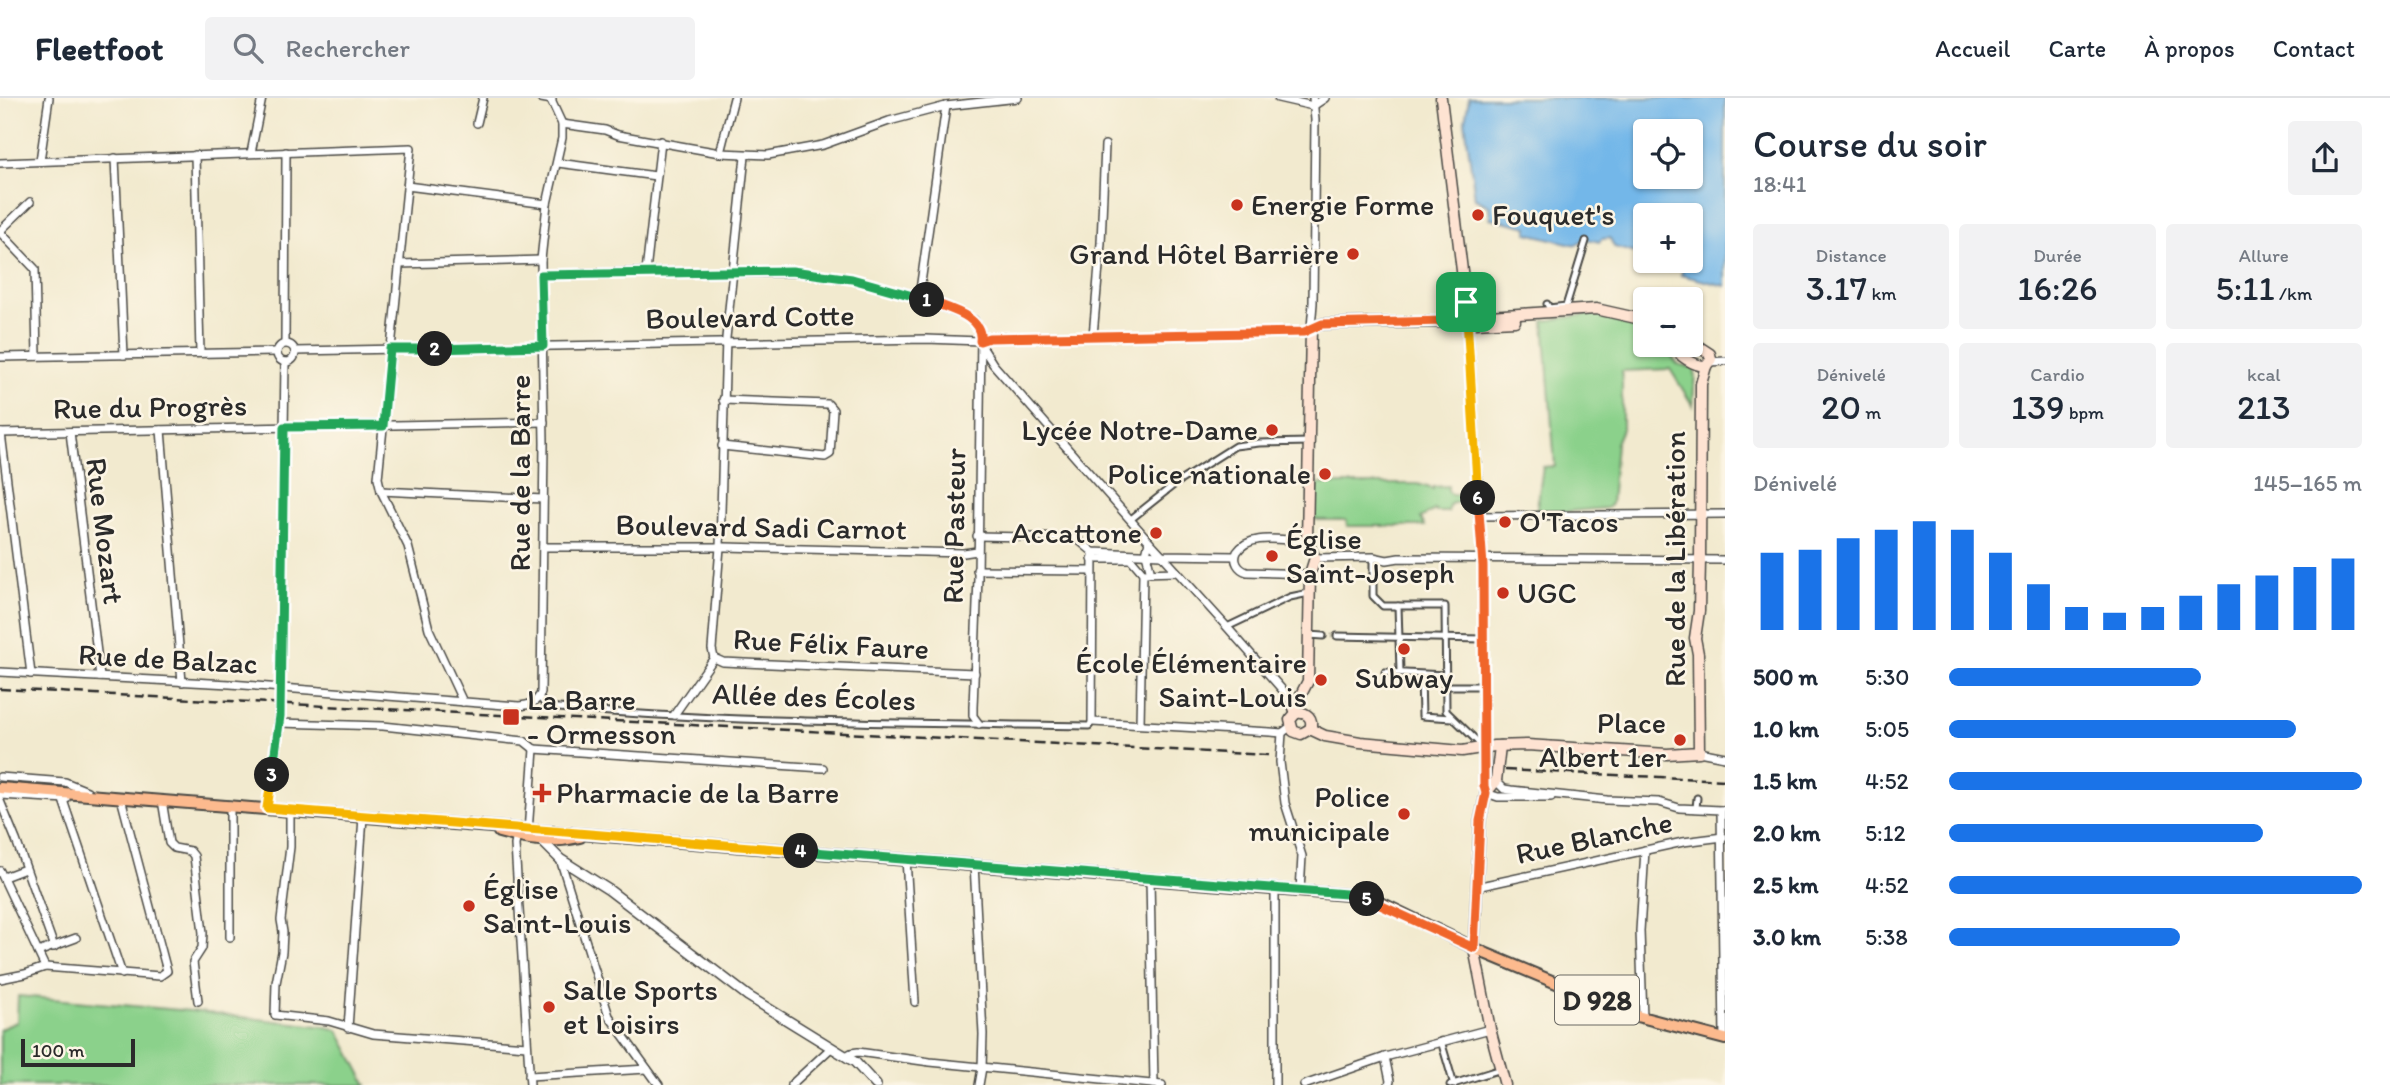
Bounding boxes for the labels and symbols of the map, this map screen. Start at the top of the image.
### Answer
place label: Energie Forme [1251,186,1434,223]
place label: Fouquet's [1492,196,1615,233]
marker: Energie Forme [1229,197,1245,213]
marker: Fouquet's [1470,207,1486,223]
place label: Grand Hôtel Barrière [1069,235,1339,272]
marker: Grand Hôtel Barrière [1345,246,1361,262]
pin [1436,272,1496,332]
pin: 1 [909,282,944,318]
street label: Boulevard Cotte [645,296,855,337]
pin: 2 [418,331,452,366]
street label: Rue de la Barre [501,375,538,571]
street label: Rue du Progrès [52,386,248,427]
place label: Lycée Notre-Dame [1021,411,1258,448]
marker: Lycée Notre-Dame [1264,422,1280,438]
street label: Rue de la Libération [1656,431,1693,687]
street label: Rue Pasteur [934,448,973,604]
place label: Police nationale [1107,455,1311,492]
street label: Rue Mozart [78,456,133,606]
marker: Police nationale [1317,466,1333,482]
pin: 6 [1460,480,1496,516]
place label: O'Tacos [1519,503,1619,540]
street label: Boulevard Sadi Carnot [615,505,907,548]
place label: Accattone [1011,514,1142,551]
marker: O'Tacos [1497,514,1513,530]
place label: Église Saint-Joseph [1286,520,1454,591]
marker: Accattone [1148,525,1164,541]
marker: Église Saint-Joseph [1264,548,1280,564]
place label: UGC [1517,574,1577,611]
marker: UGC [1495,585,1511,601]
street label: Rue Félix Faure [732,620,930,667]
street label: Rue de Balzac [77,635,259,682]
marker: Subway [1396,641,1412,657]
place label: École Élémentaire Saint-Louis [1076,644,1307,715]
place label: Subway [1355,659,1453,696]
marker: École Élémentaire Saint-Louis [1313,672,1329,688]
street label: Allée des Écoles [712,674,917,719]
place label: La Barre - Ormesson [527,681,676,752]
place label: Place Albert 1er [1539,704,1667,775]
marker: La Barre - Ormesson [501,707,521,727]
marker: Place Albert 1er [1672,732,1688,748]
pin: 3 [254,758,290,792]
place label: Pharmacie de la Barre [556,774,839,811]
place label: Police municipale [1249,778,1390,849]
marker: Pharmacie de la Barre [534,785,550,801]
street label: Rue Blanche [1512,803,1676,872]
marker: Police municipale [1396,806,1412,822]
pin: 4 [784,834,818,868]
place label: Église Saint-Louis [483,870,632,941]
pin: 5 [1350,882,1384,916]
marker: Église Saint-Louis [461,898,477,914]
place label: Salle Sports et Loisirs [563,971,718,1042]
road number: D 928 [1555,976,1639,1024]
marker: Salle Sports et Loisirs [541,999,557,1015]
scale bar [21,1036,135,1068]

